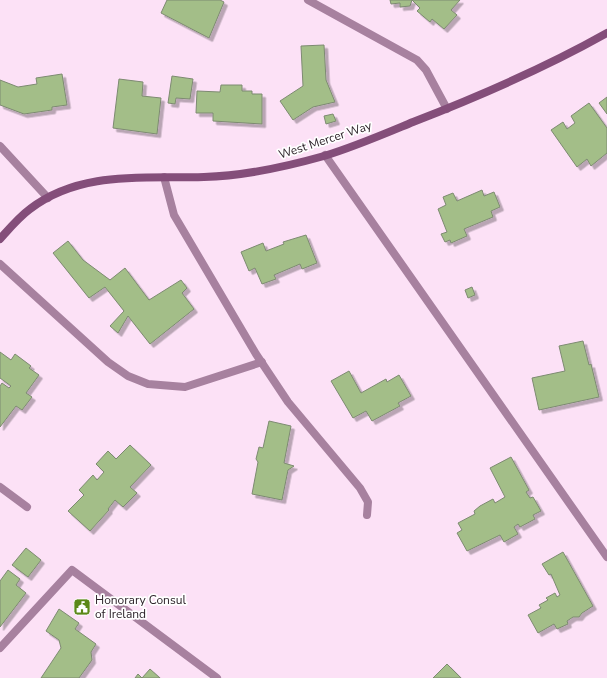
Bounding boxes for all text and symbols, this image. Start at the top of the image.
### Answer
street label: West Mercer Way [276,117,374,163]
place label: Honorary Consul of Ireland [95,592,186,622]
public building icon: Honorary Consul of Ireland [72,597,92,617]

